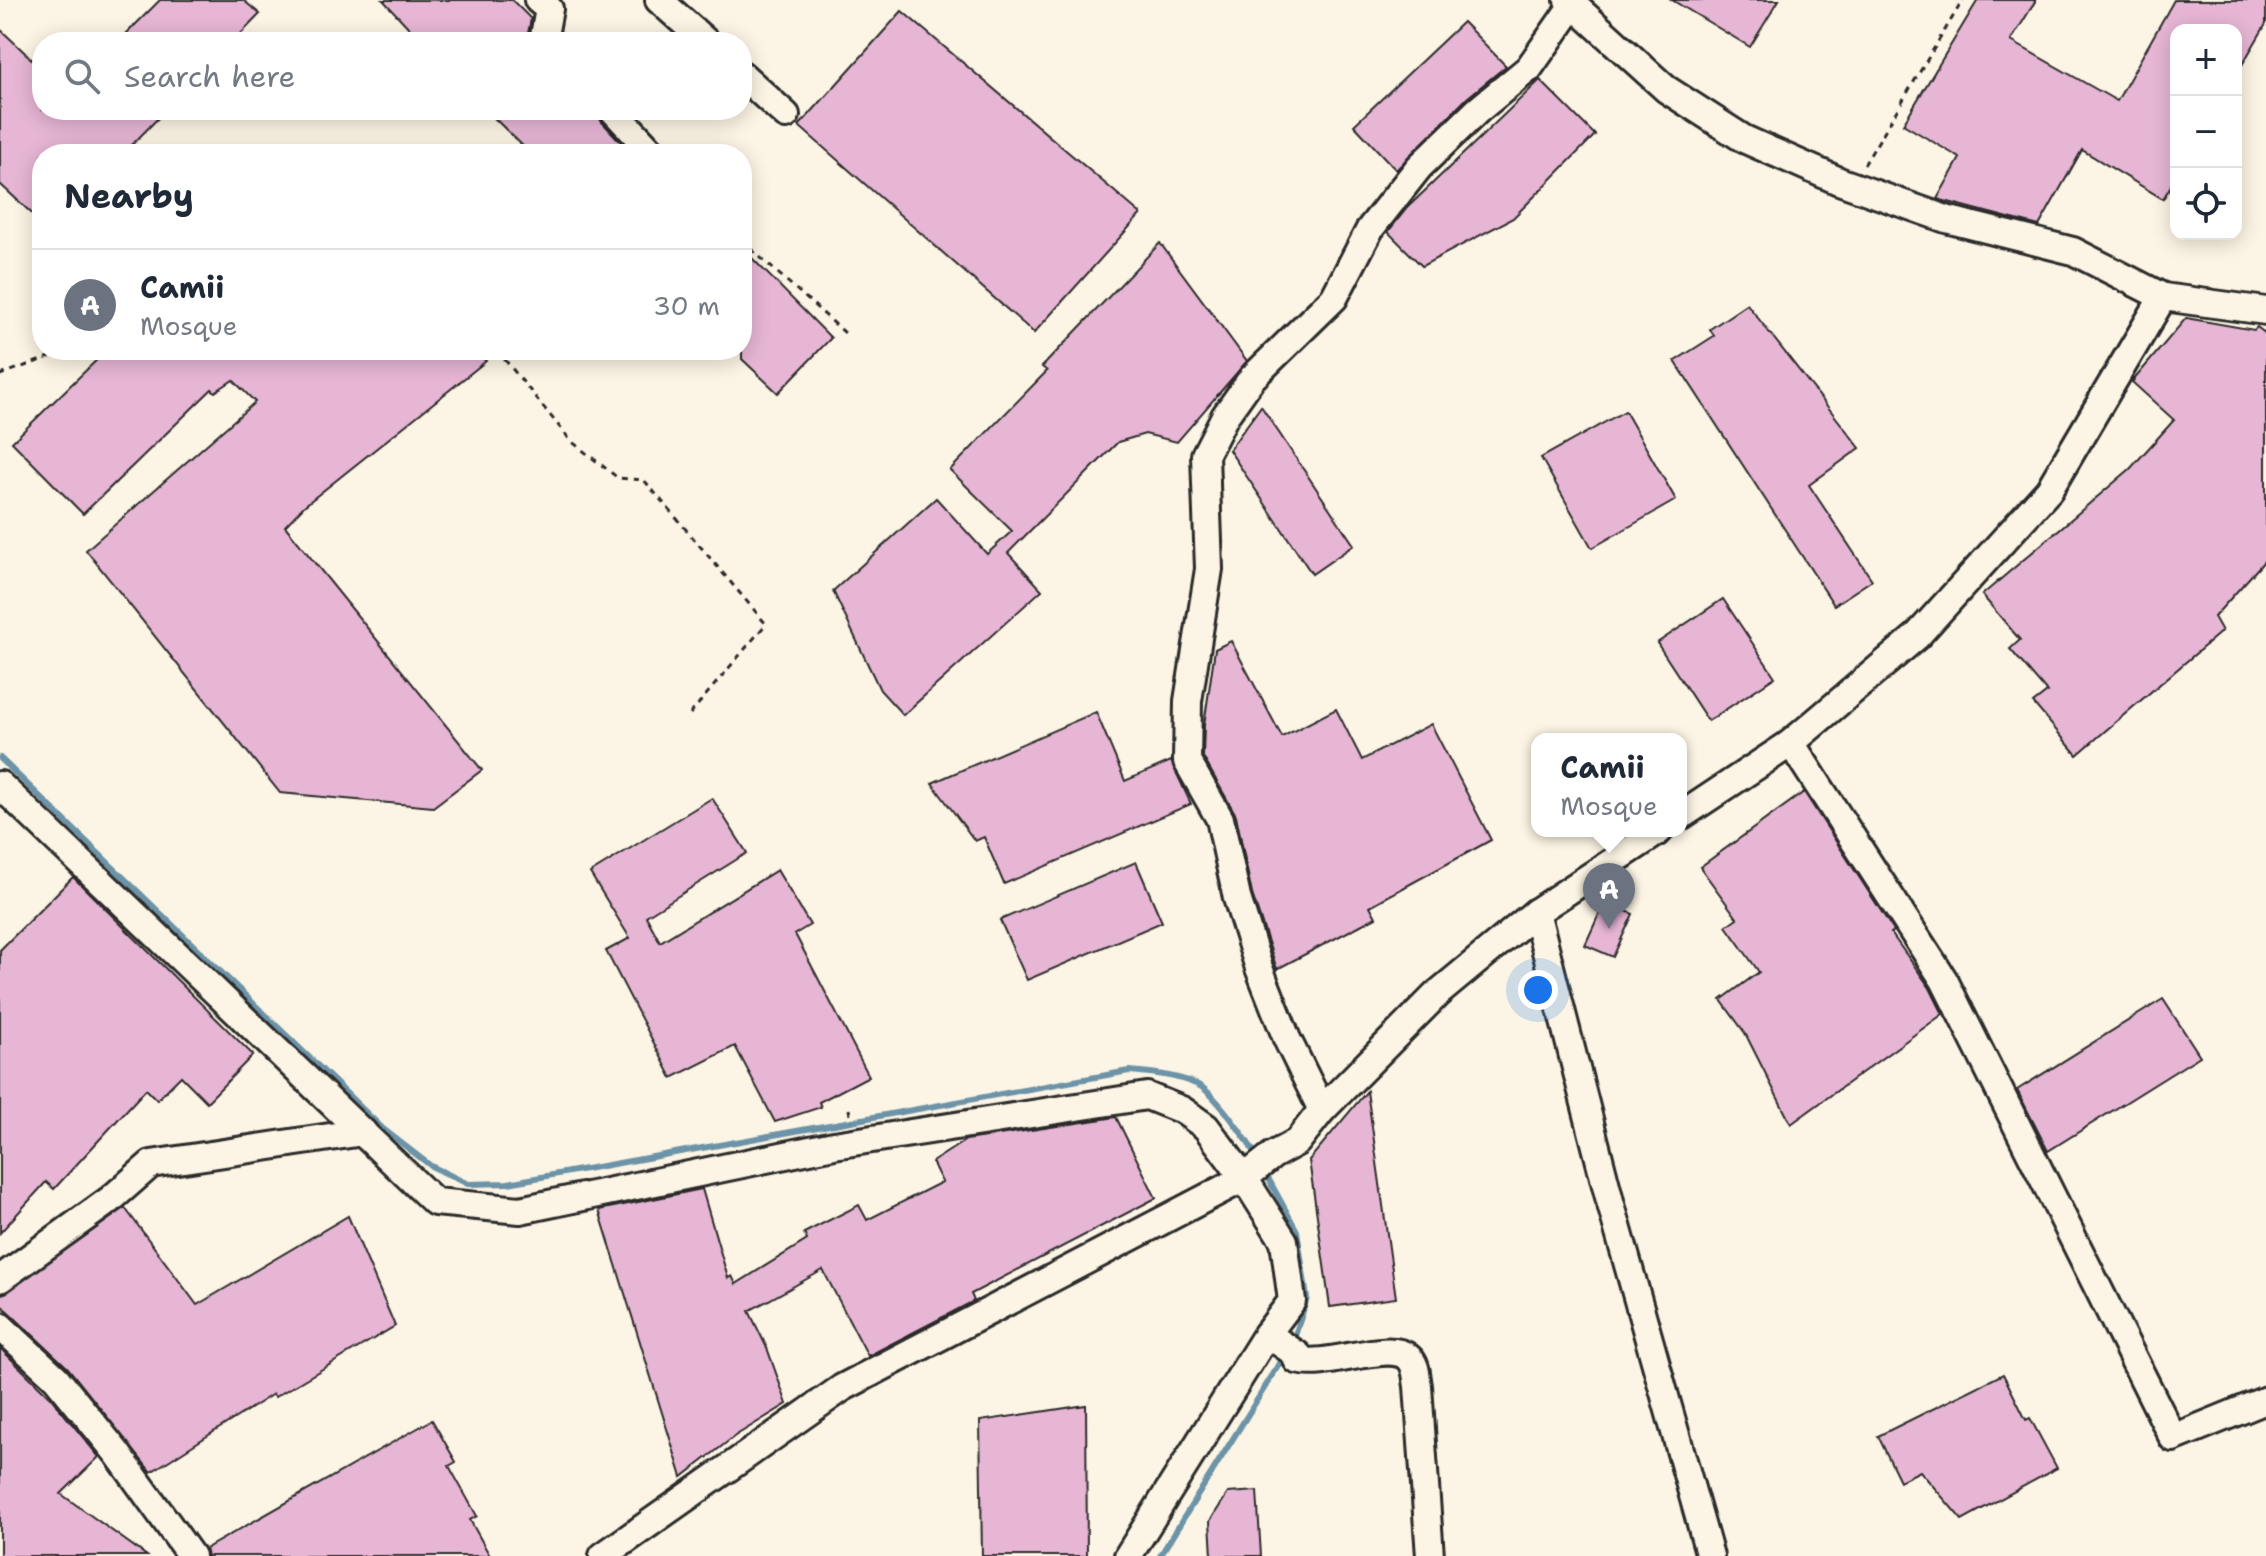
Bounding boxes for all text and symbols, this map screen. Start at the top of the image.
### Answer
map controls [2170,24,2242,240]
button: + [2170,24,2242,96]
search box [32,32,752,120]
icon: search [60,54,104,98]
text: Search here [124,56,295,97]
button: − [2170,96,2242,168]
button: locate [2170,168,2242,240]
text: Nearby [64,173,194,219]
text: Camii [140,267,224,308]
text: A [80,288,100,323]
text: 30 m [653,288,720,323]
text: Mosque [140,308,237,343]
popup [1531,733,1687,837]
text: Camii [1560,747,1645,788]
text: Mosque [1560,788,1658,823]
pin: A [1583,863,1635,929]
your location [1518,970,1558,1010]

